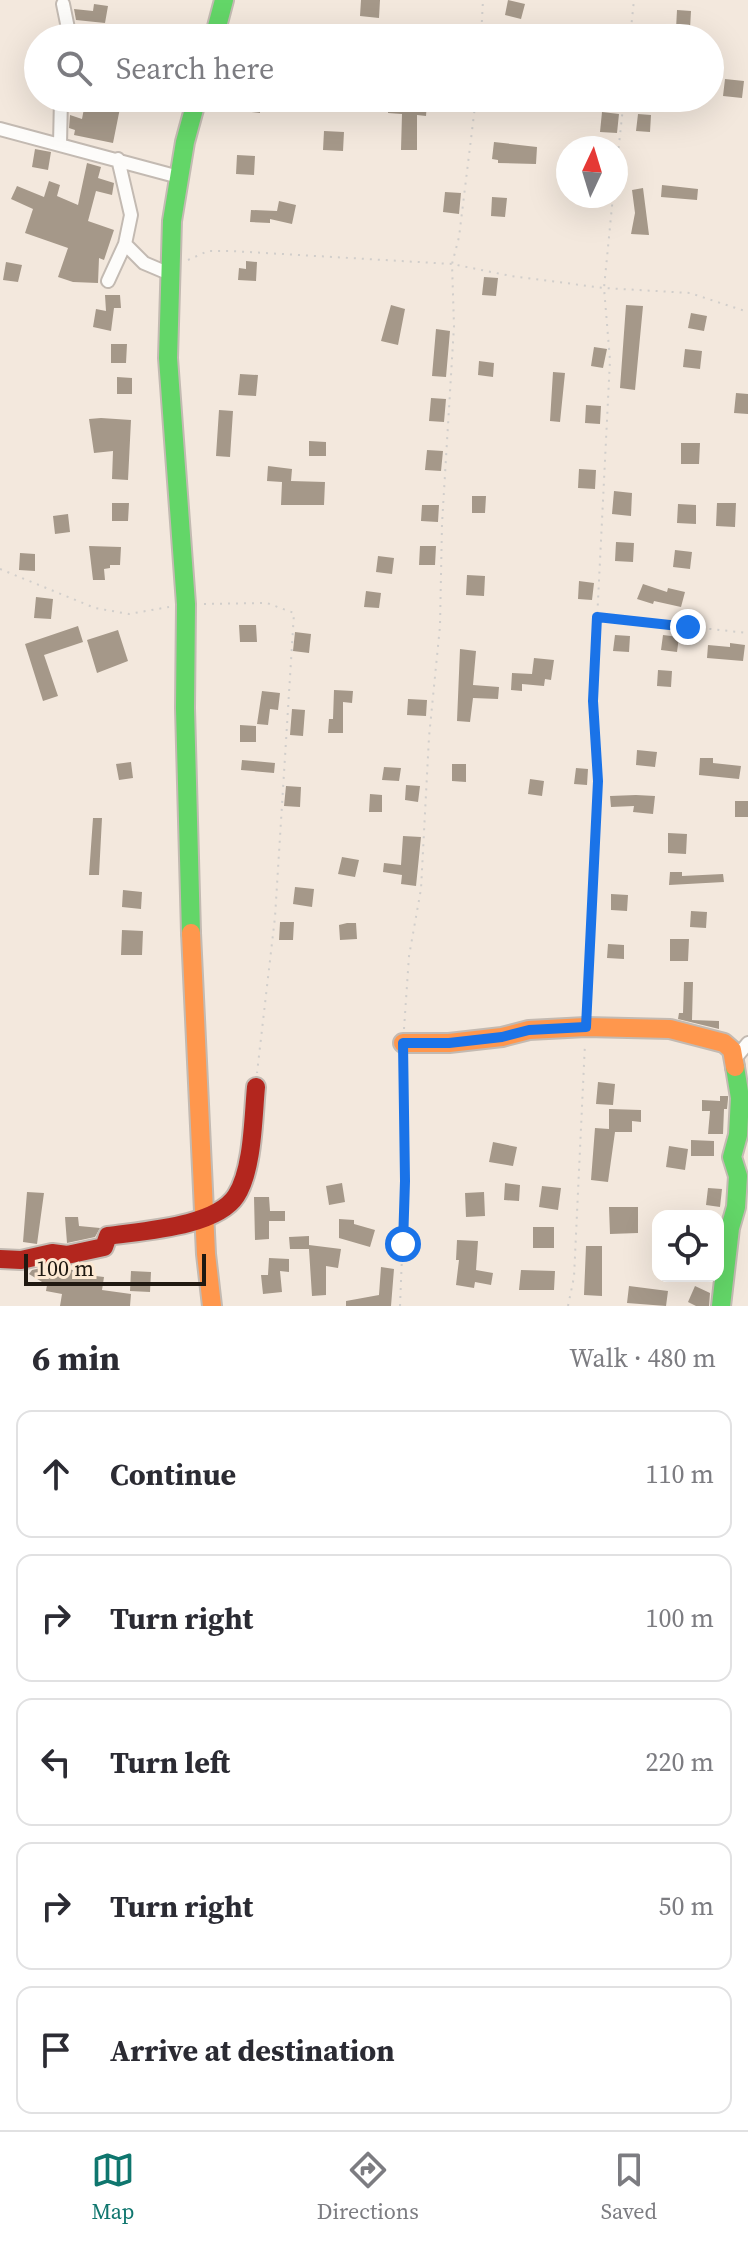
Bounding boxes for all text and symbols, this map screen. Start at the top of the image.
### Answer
search box [24,24,724,112]
icon: search [52,46,96,90]
text: Search here [116,48,274,89]
north arrow [556,136,628,208]
route end [670,609,706,645]
map controls [652,1210,724,1282]
button: locate [652,1210,724,1282]
route start [385,1226,421,1262]
scale bar [24,1250,206,1286]
text: 100 m [36,1253,94,1283]
text: 6 min [32,1335,120,1381]
text: Walk · 480 m [569,1340,716,1376]
icon: ahead [34,1452,78,1496]
text: Continue [110,1454,236,1495]
text: 110 m [646,1456,714,1492]
icon: right [34,1596,78,1640]
text: Turn right [110,1598,253,1639]
text: 100 m [646,1600,714,1636]
icon: left [34,1740,78,1784]
text: Turn left [110,1742,230,1783]
text: 220 m [646,1744,714,1780]
icon: right [34,1884,78,1928]
text: Turn right [110,1886,253,1927]
text: 50 m [659,1888,714,1924]
icon: arrive [34,2028,78,2072]
text: Arrive at destination [110,2030,395,2071]
tab: Map [91,2148,135,2226]
tab: Directions [317,2148,419,2226]
tab: Saved [601,2148,657,2226]

